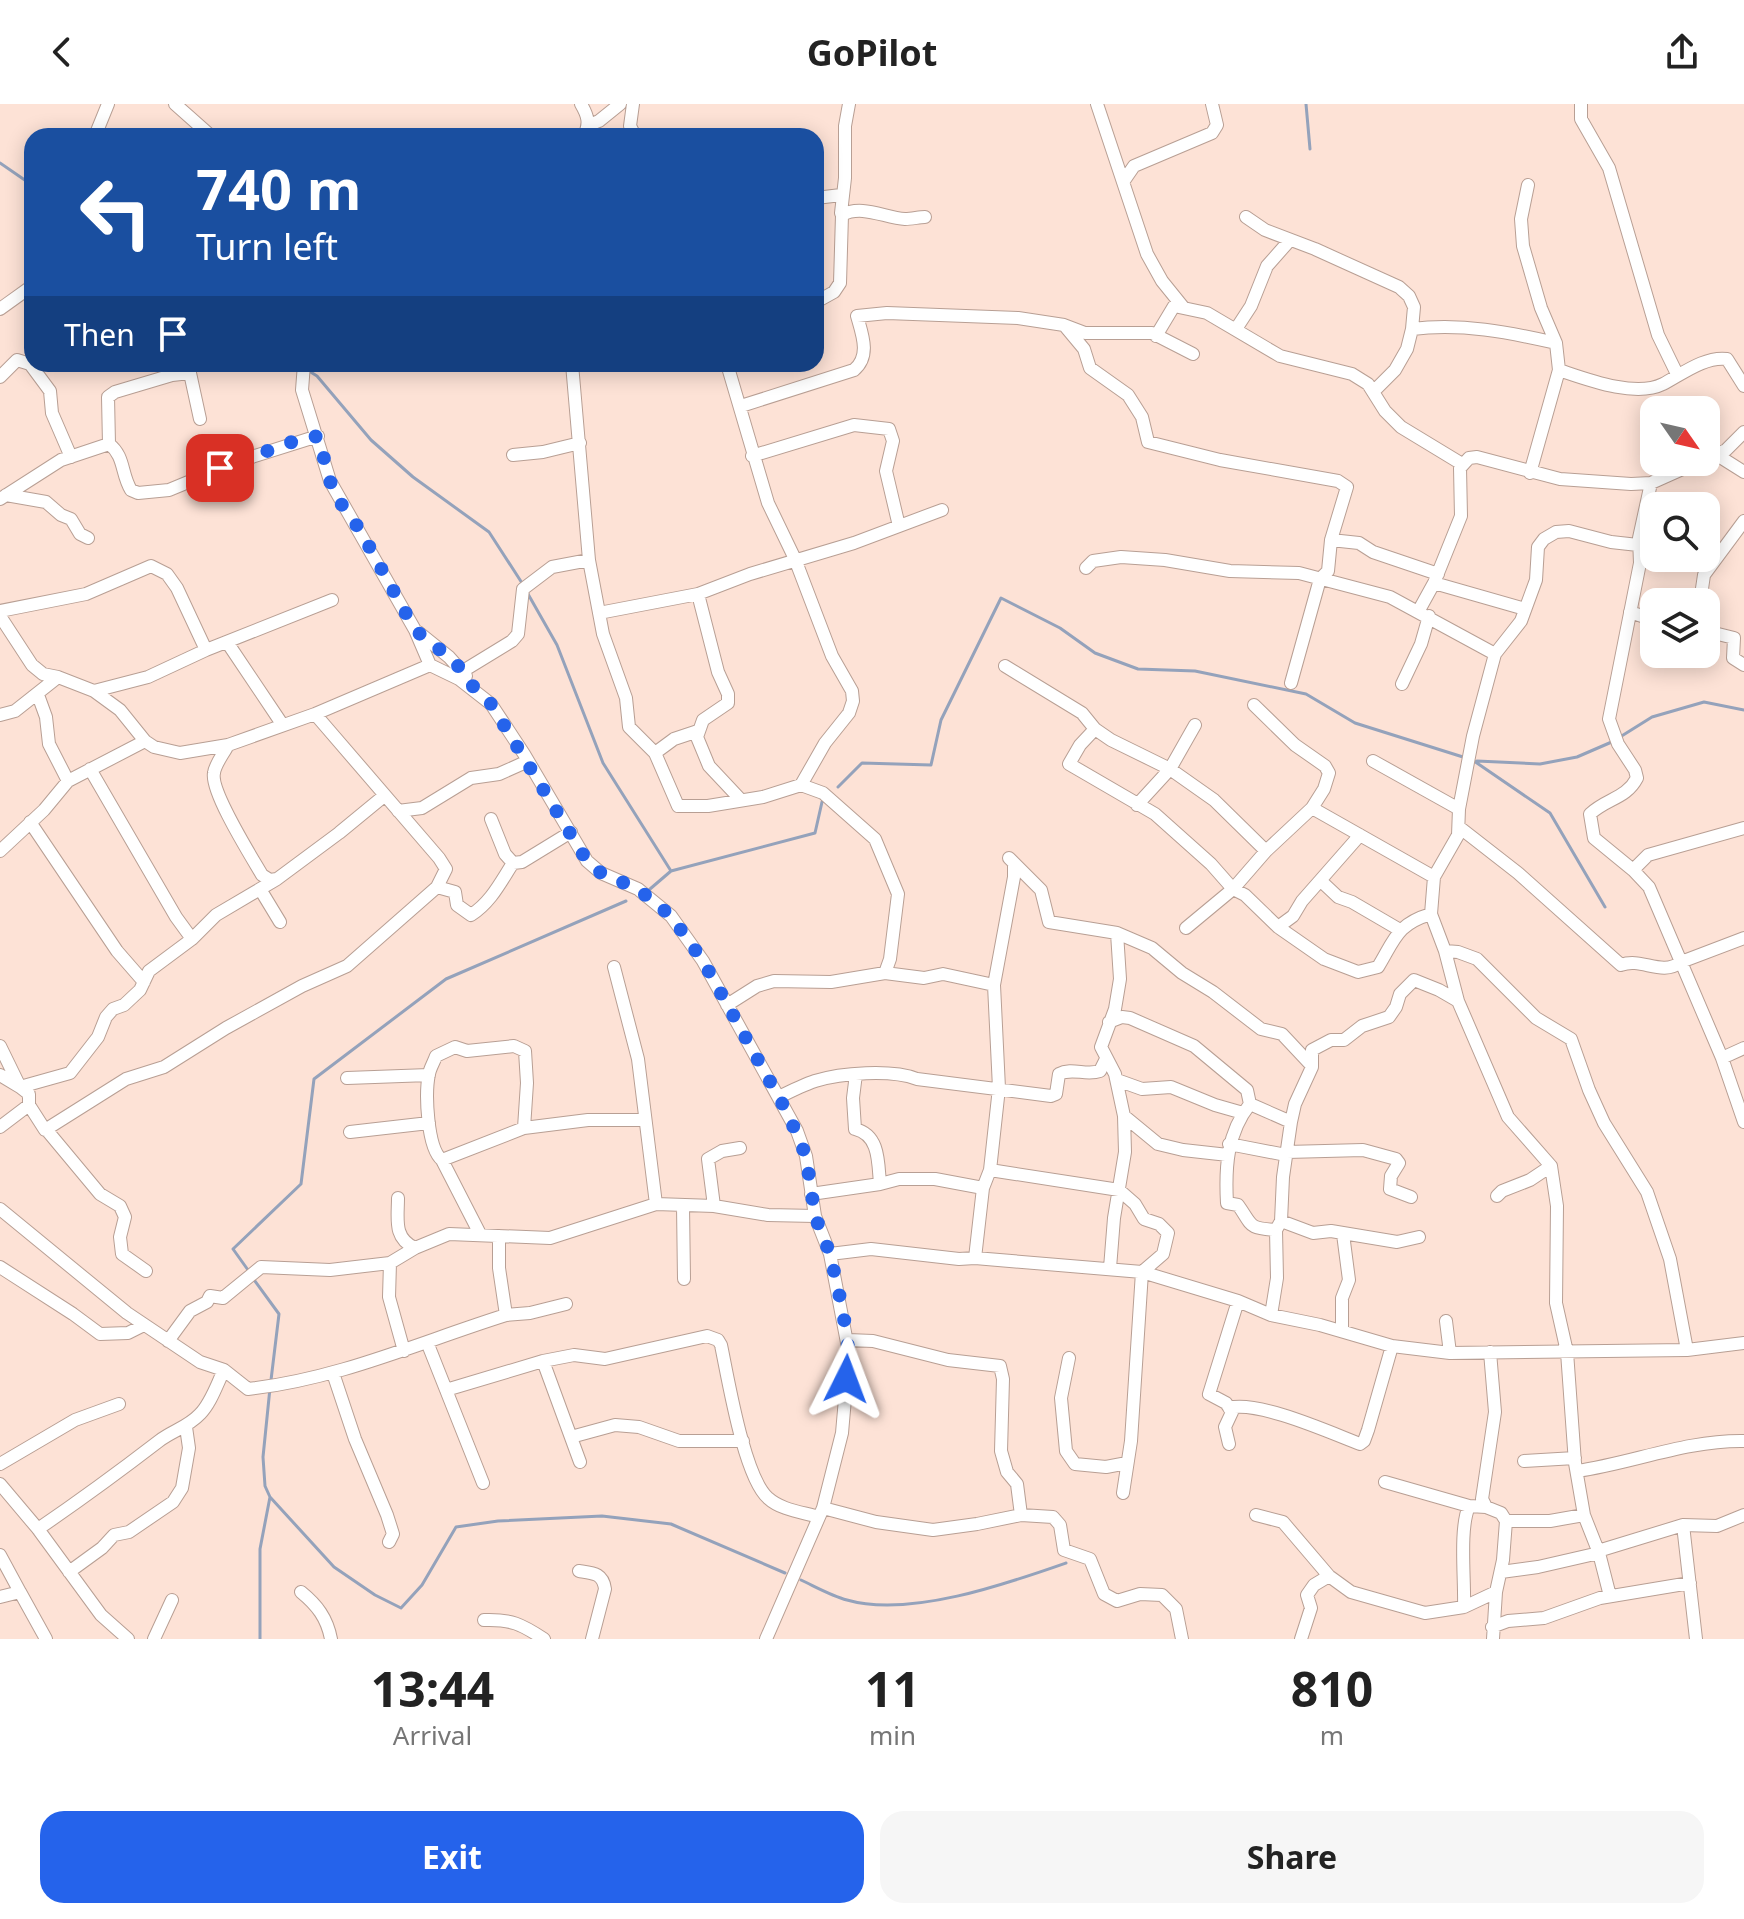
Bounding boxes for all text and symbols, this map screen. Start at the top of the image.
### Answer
text: GoPilot [807,28,937,77]
icon: back [40,30,84,74]
icon: share [1660,30,1704,74]
text: 740 m [196,150,361,226]
icon: left [64,160,168,264]
text: Turn left [196,222,338,271]
icon: arrive [151,312,195,356]
text: Then [64,314,135,355]
north arrow [1640,396,1720,476]
map controls [1640,396,1720,668]
pin [186,434,254,502]
icon: arrive [198,446,242,490]
button: search [1640,492,1720,572]
button: layers [1640,588,1720,668]
position arrow [804,1337,888,1421]
text: 13:44 [371,1656,494,1721]
text: 11 [865,1656,920,1721]
text: 810 [1291,1656,1373,1721]
text: Arrival [393,1717,472,1753]
text: min [869,1717,916,1753]
text: m [1320,1717,1344,1753]
button: Exit [40,1811,864,1903]
button: Share [880,1811,1704,1903]

